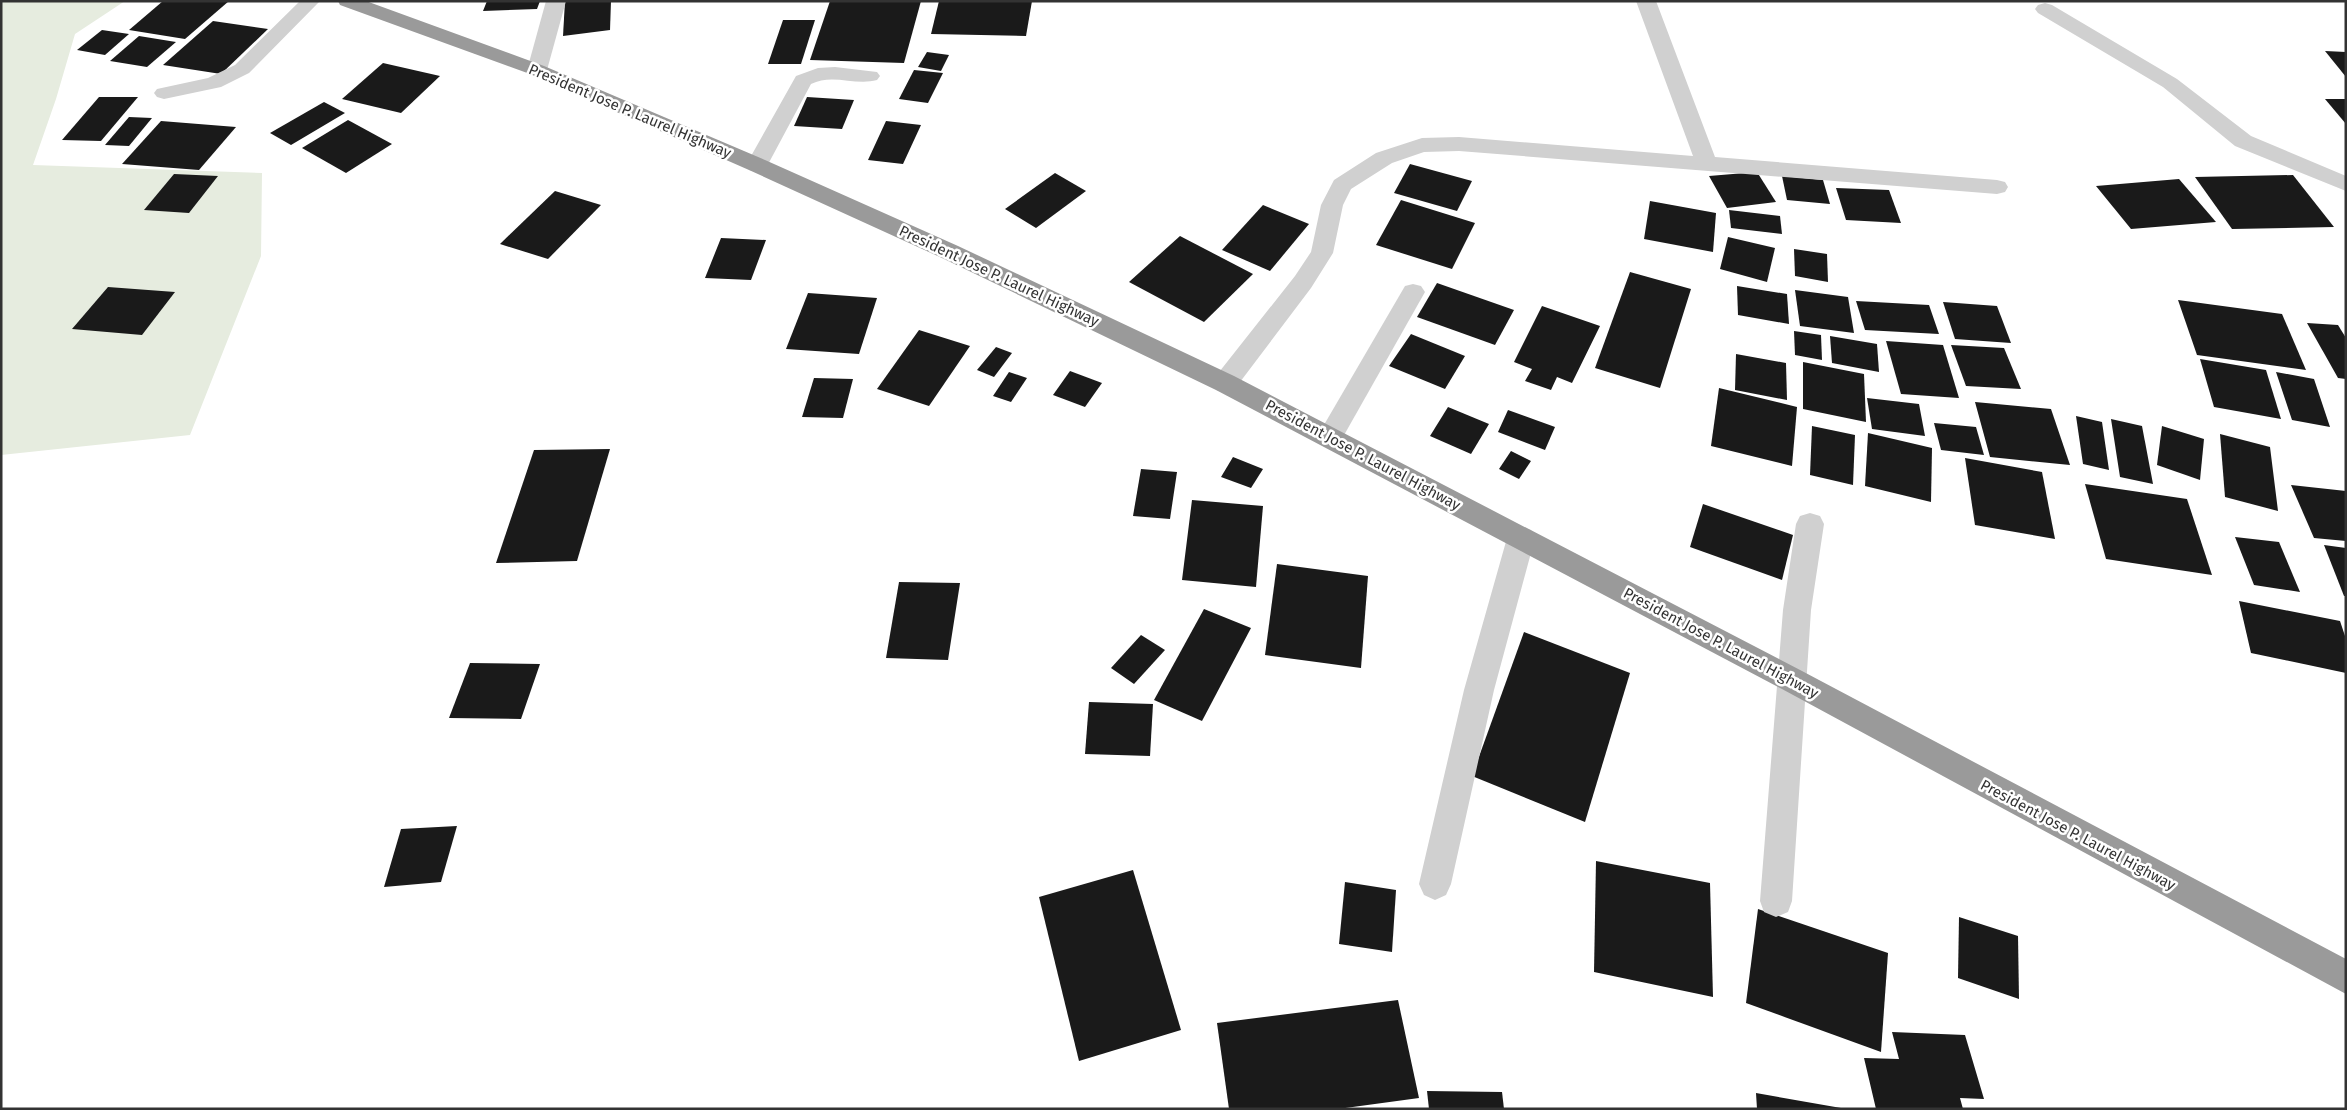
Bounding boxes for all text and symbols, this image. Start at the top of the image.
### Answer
street label: President Jose P. Laurel Highway [526,60,735,162]
street label: President Jose P. Laurel Highway [896,222,1102,331]
street label: President Jose P. Laurel Highway [1262,396,1464,515]
street label: President Jose P. Laurel Highway [1620,584,1822,703]
street label: President Jose P. Laurel Highway [1977,776,2179,895]

